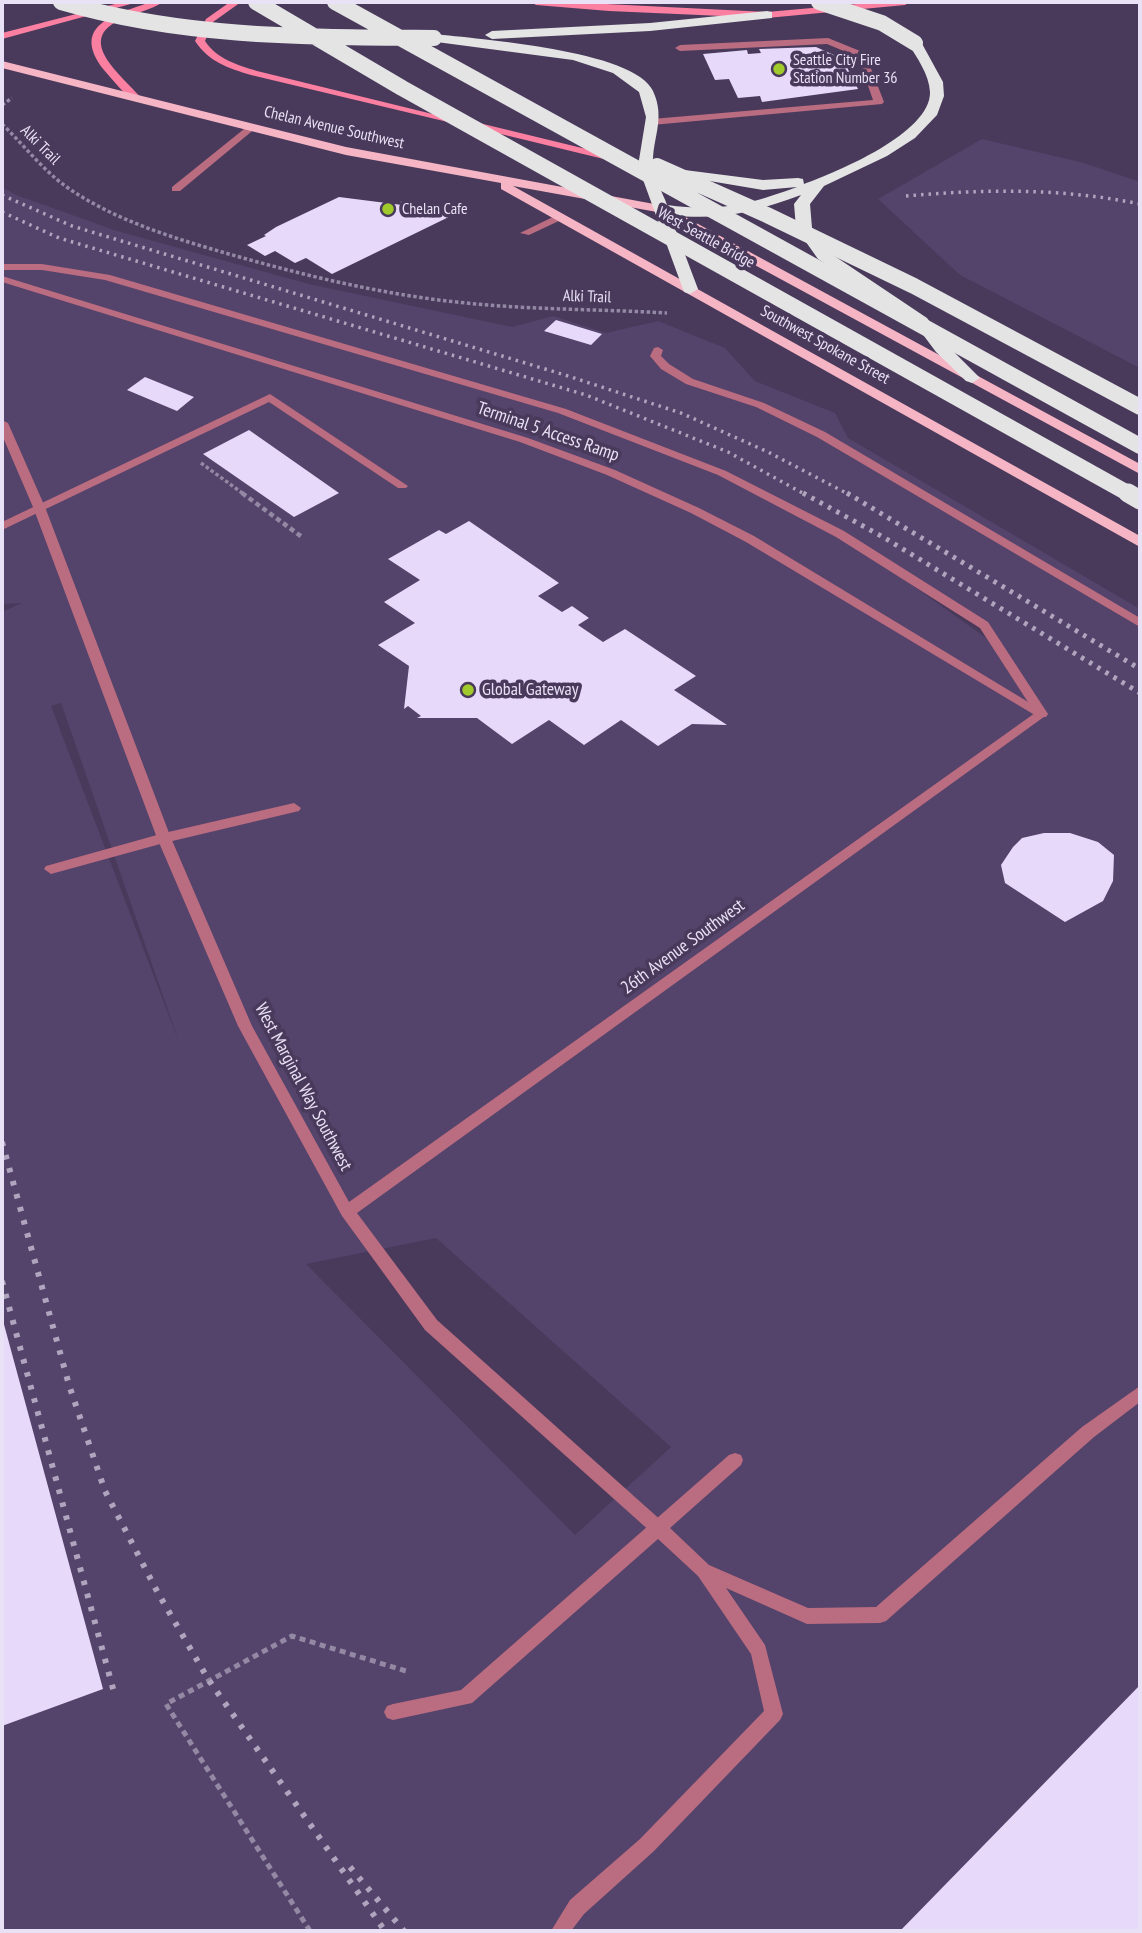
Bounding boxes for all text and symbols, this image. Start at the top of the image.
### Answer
place label: Seattle City Fire Station Number 36 [793,50,898,88]
marker: Seattle City Fire Station Number 36 [771,61,787,77]
street label: Chelan Avenue Southwest [262,103,406,153]
street label: Alki Trail [16,121,64,169]
place label: Chelan Cafe [402,199,468,219]
marker: Chelan Cafe [380,201,396,217]
street label: West Seattle Bridge [654,203,758,273]
street label: Alki Trail [563,287,611,307]
street label: Southwest Spokane Street [757,302,893,388]
street label: Terminal 5 Access Ramp [474,398,622,466]
place label: Global Gateway [482,679,579,701]
marker: Global Gateway [460,682,476,698]
street label: 26th Avenue Southwest [617,895,749,999]
street label: West Marginal Way Southwest [250,1000,356,1174]

